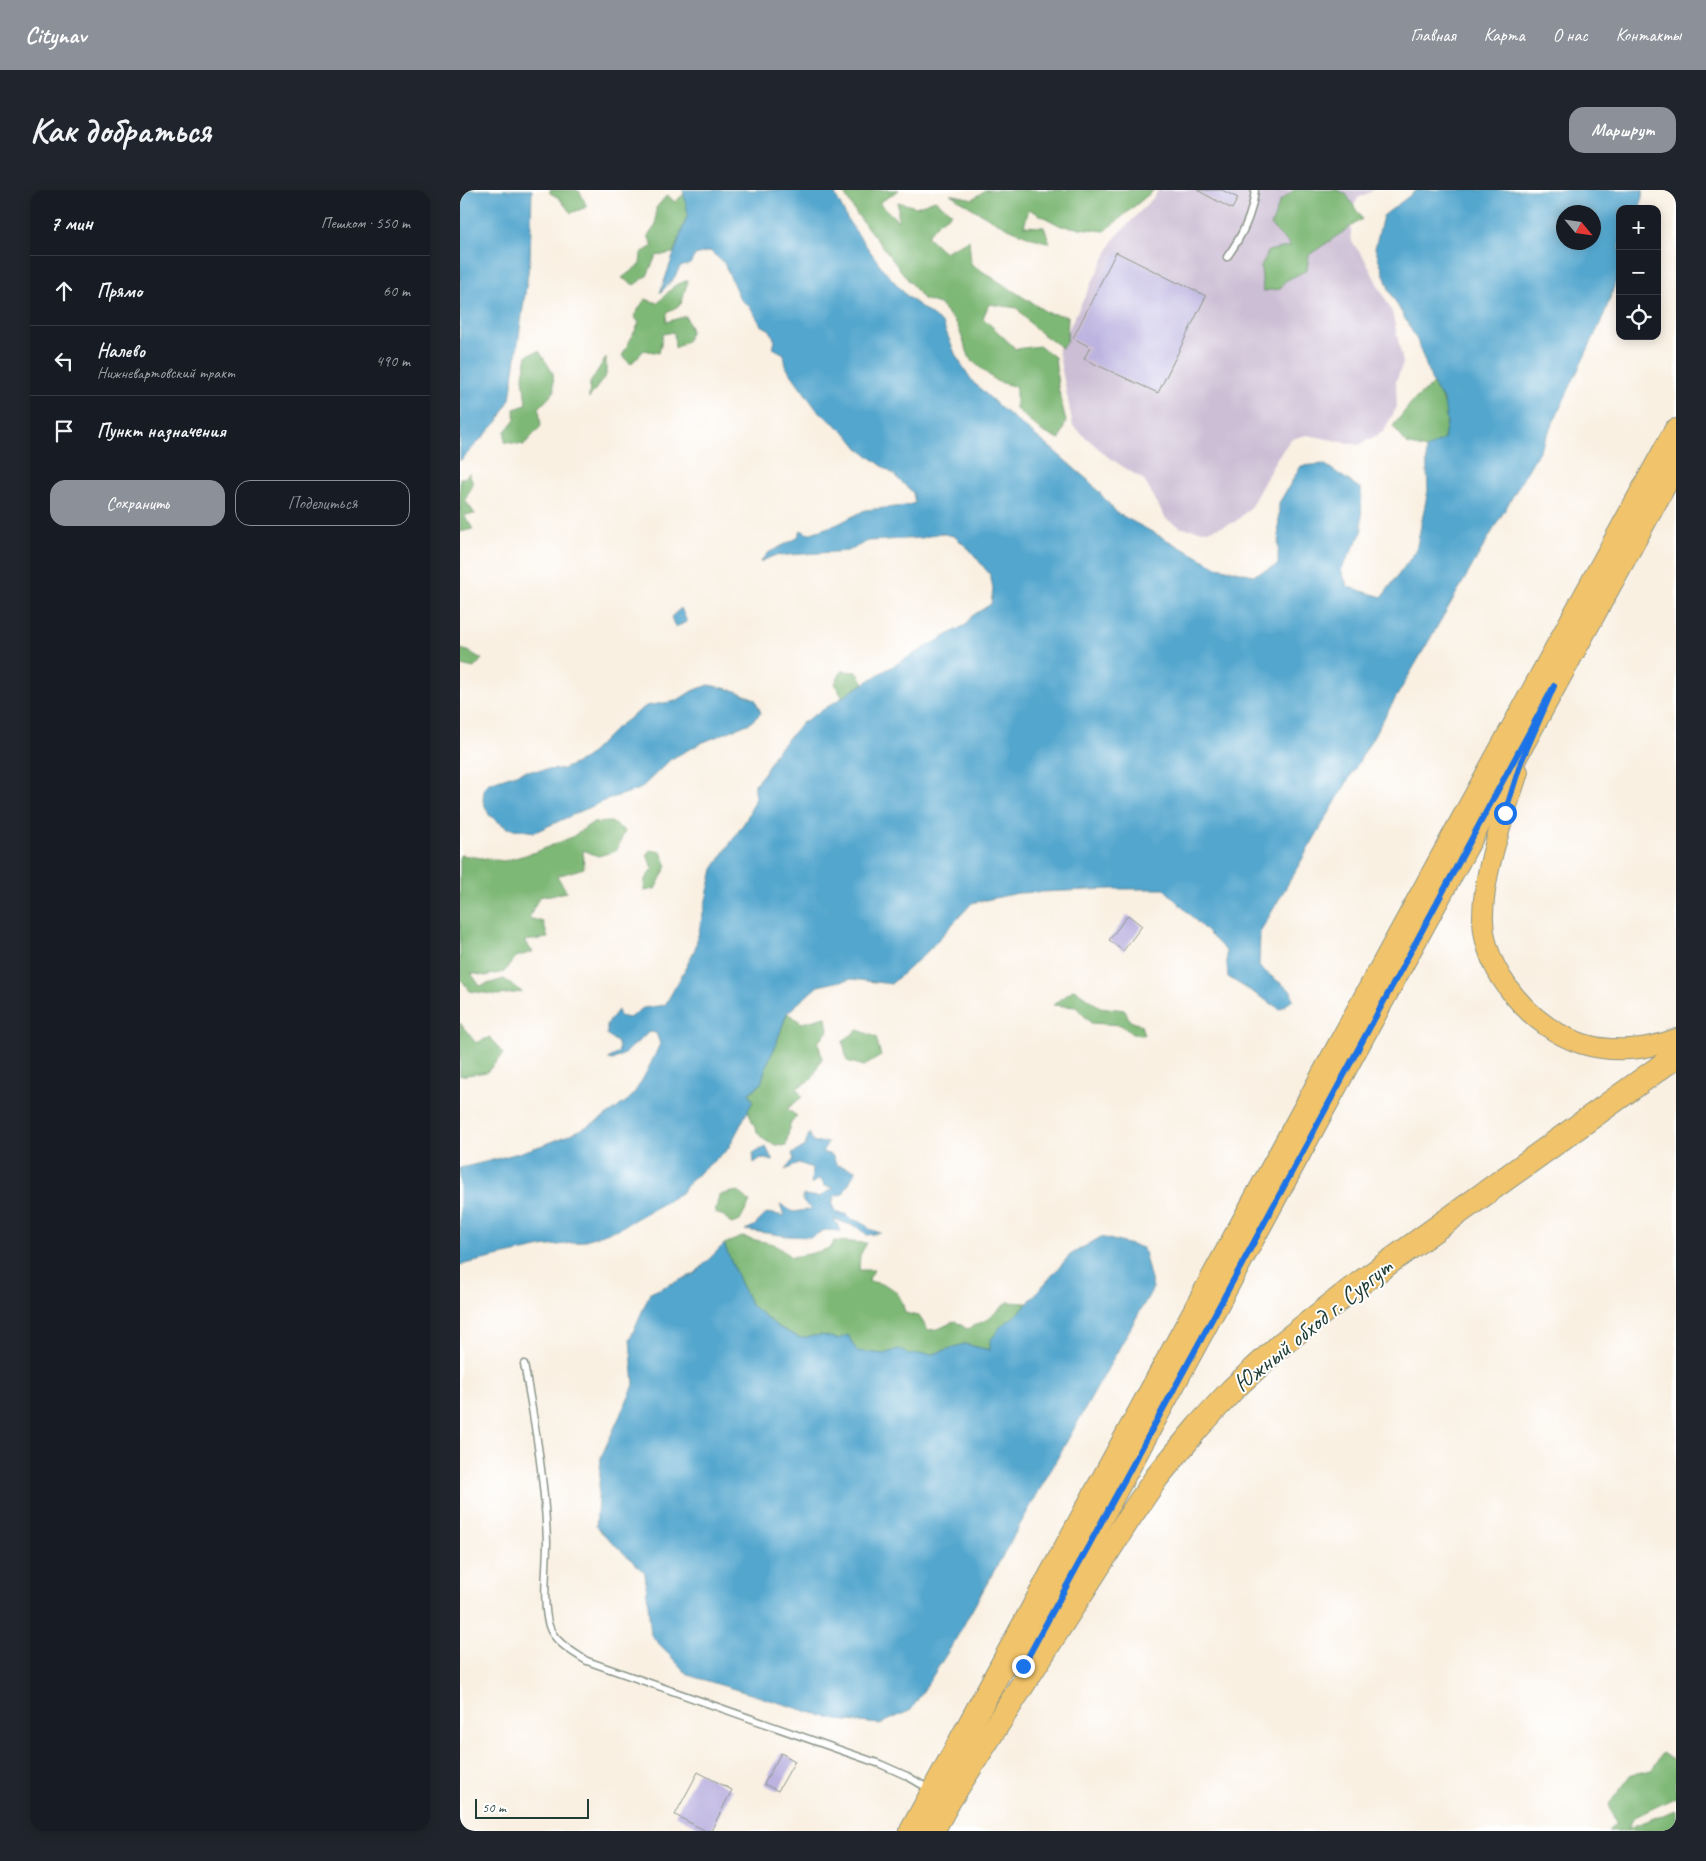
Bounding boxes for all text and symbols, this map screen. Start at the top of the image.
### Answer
text: Citynav [25,20,86,50]
text: Главная [1411,24,1456,46]
text: Карта [1484,24,1525,46]
text: О нас [1553,24,1588,46]
text: Контакты [1616,24,1681,46]
button: Маршрут [1569,107,1676,153]
text: Как добраться [30,108,211,153]
north arrow [1556,205,1601,250]
map controls [1616,205,1661,340]
button: + [1616,205,1661,250]
text: 7 мин [50,210,93,236]
text: Пешком · 550 m [321,213,410,233]
button: − [1616,250,1661,295]
icon: ahead [50,277,78,305]
text: Прямо [97,279,142,303]
text: 60 m [383,281,410,301]
button: locate [1616,295,1661,340]
text: Налево [97,339,145,363]
icon: left [50,347,78,375]
text: 490 m [376,351,410,371]
text: Нижневартовский тракт [97,363,234,383]
icon: arrive [50,417,78,445]
text: Пункт назначения [97,419,226,443]
button: Сохранить [50,480,225,526]
button: Поделиться [235,480,410,526]
route start [1494,802,1517,825]
street label: Южный обход г. Сургут [1227,1250,1400,1399]
route end [1012,1655,1035,1678]
scale bar [475,1796,589,1819]
text: 50 m [482,1799,506,1816]

